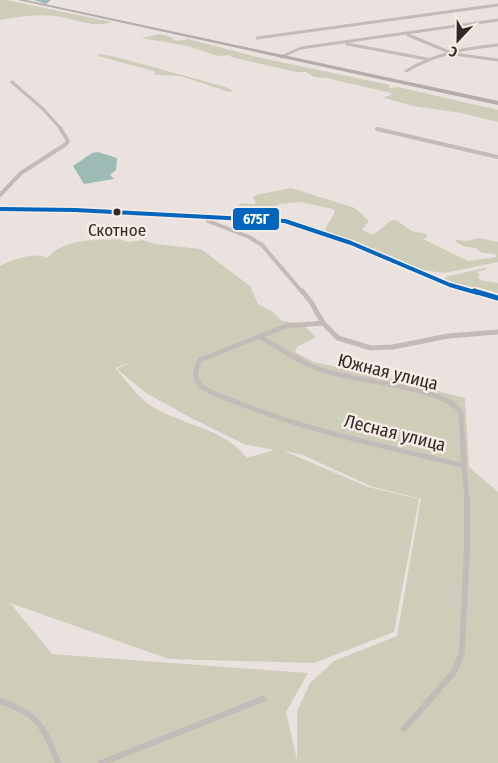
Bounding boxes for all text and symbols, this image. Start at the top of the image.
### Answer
north arrow [433,15,483,65]
text: С [446,42,460,61]
marker: Скотное [112,207,122,217]
line badge: 675Г [232,207,280,231]
text: 675Г [243,211,270,228]
place label: Скотное [88,220,146,241]
street label: Южная улица [336,349,441,395]
street label: Лесная улица [342,410,448,456]

